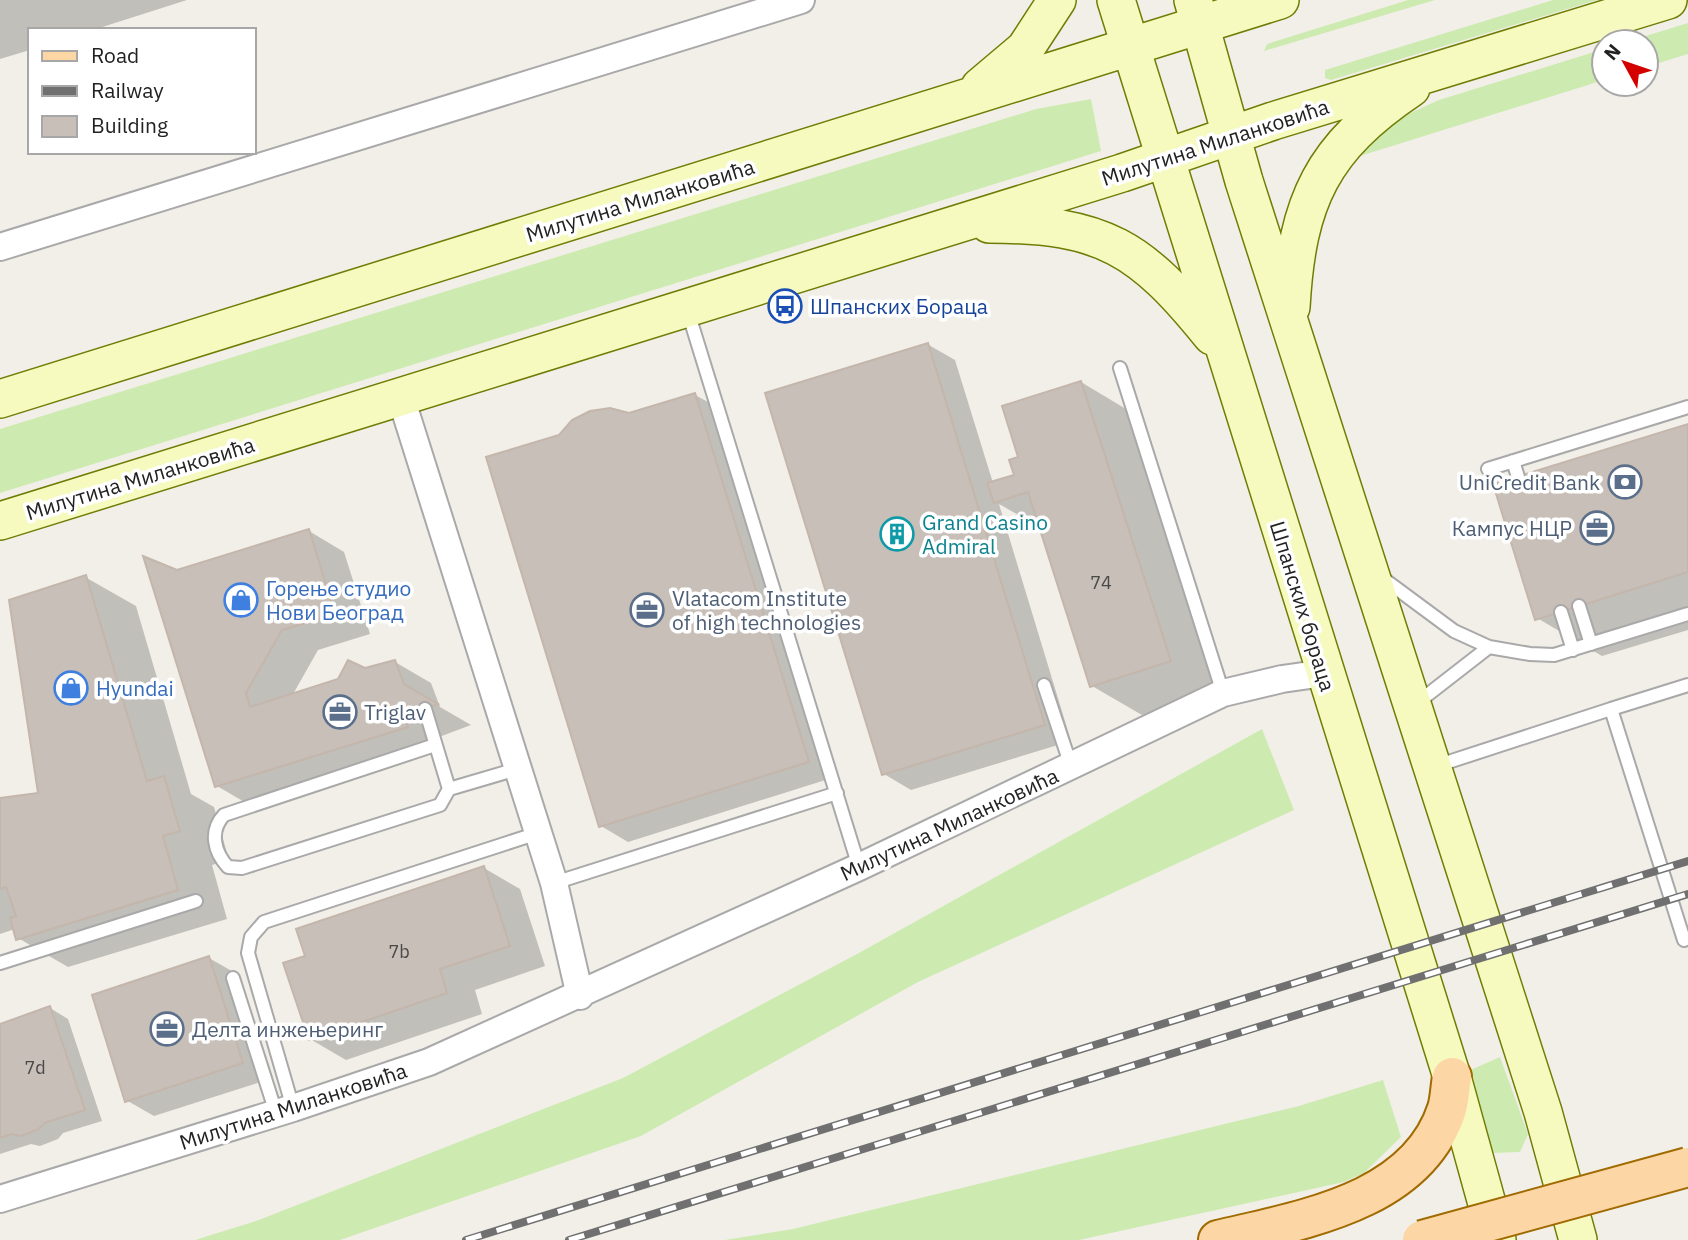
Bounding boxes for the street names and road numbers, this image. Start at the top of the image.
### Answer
street label: Милутина Миланковића [1098,92,1332,192]
street label: Милутина Миланковића [522,152,758,248]
street label: Милутина Миланковића [22,430,258,526]
street label: Шпанских бораца [1264,517,1342,695]
street label: Милутина Миланковића [835,761,1063,887]
street label: Милутина Миланковића [176,1056,410,1156]

